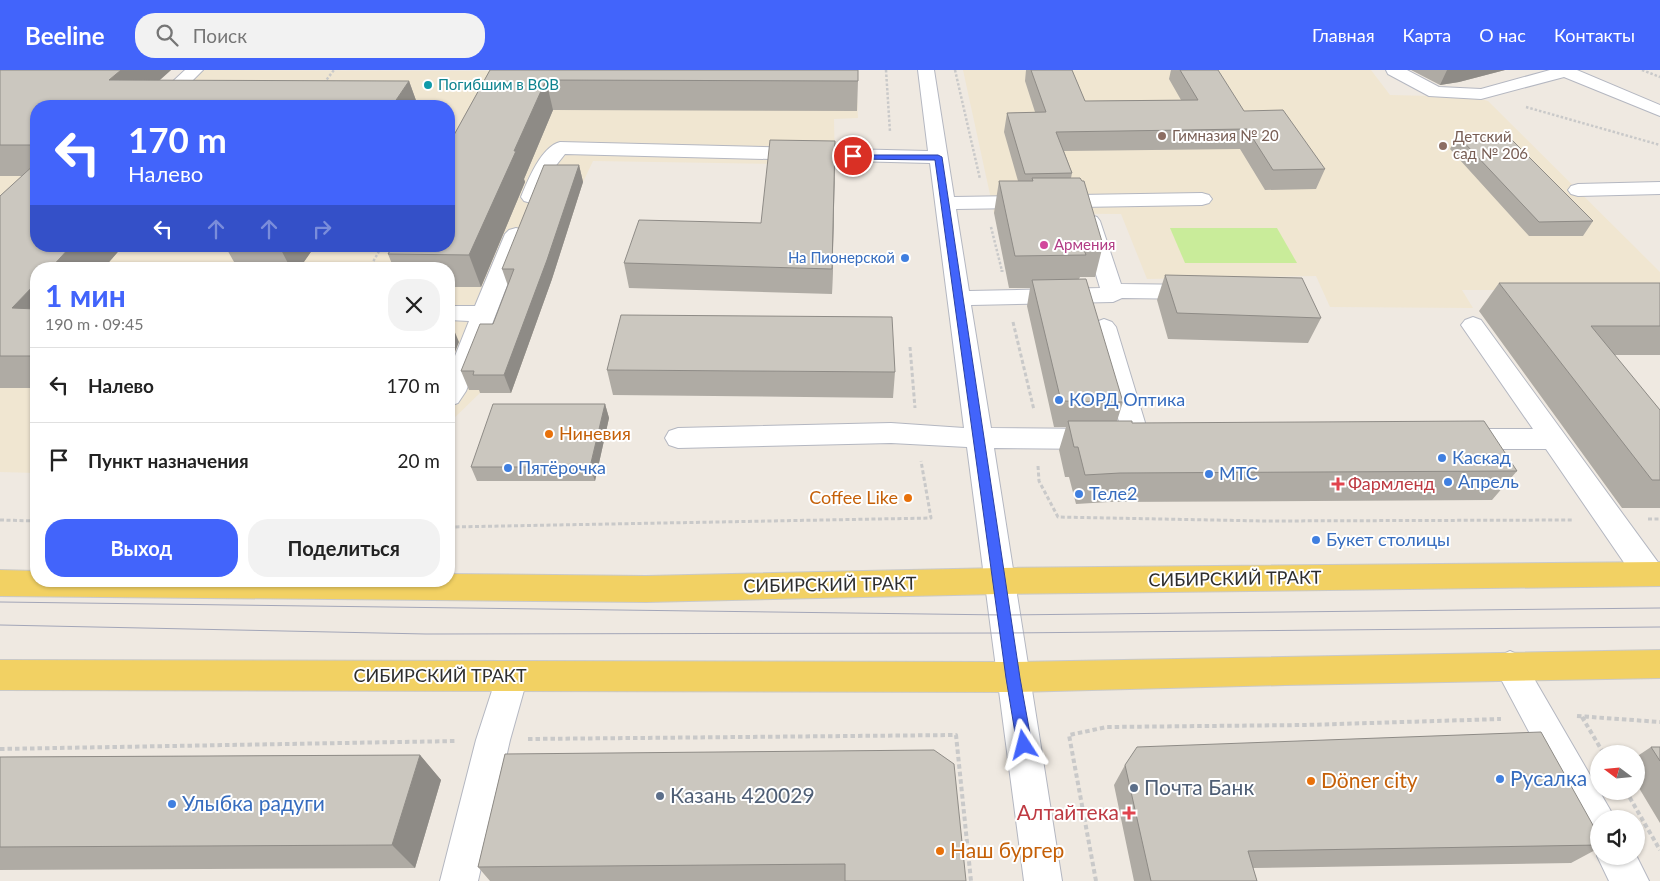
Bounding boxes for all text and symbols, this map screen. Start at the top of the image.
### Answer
search box [135,13,485,58]
text: Beeline [25,21,105,50]
icon: search [153,21,181,49]
text: Поиск [193,24,247,47]
text: Главная [1312,24,1375,46]
text: Карта [1403,24,1451,46]
text: О нас [1479,24,1526,46]
text: Контакты [1554,24,1635,46]
place label: Погибшим в ВОВ [438,75,559,93]
marker: Погибшим в ВОВ [422,79,434,91]
text: 170 m [128,118,227,160]
icon: left [45,120,110,185]
place label: Гимназия № 20 [1172,126,1279,144]
place label: Детский сад № 206 [1453,127,1528,162]
marker: Гимназия № 20 [1156,130,1168,142]
pin [832,135,874,177]
marker: Детский сад № 206 [1437,140,1449,152]
icon: arrive [839,142,867,170]
text: Налево [128,160,203,187]
icon: left [149,215,177,243]
icon: ahead [202,215,230,243]
icon: ahead [255,215,283,243]
icon: right [308,215,336,243]
place label: Армения [1054,235,1115,253]
marker: Армения [1038,239,1050,251]
place label: На Пионерской [788,248,895,266]
marker: На Пионерской [899,252,911,264]
text: 1 мин [45,277,126,313]
button: close [388,279,440,331]
text: 190 m · 09:45 [45,314,144,333]
icon: left [45,371,73,399]
text: Налево [88,374,154,397]
text: 170 m [386,374,440,397]
place label: КОРД Оптика [1069,388,1185,410]
marker: КОРД Оптика [1053,394,1065,406]
place label: Ниневия [559,422,631,444]
marker: Ниневия [543,428,555,440]
icon: arrive [45,446,73,474]
place label: Каскад [1452,446,1511,468]
text: Пункт назначения [88,449,249,472]
text: 20 m [397,449,440,472]
marker: Каскад [1436,452,1448,464]
place label: Пятёрочка [518,456,606,478]
marker: Пятёрочка [502,462,514,474]
place label: МТС [1219,462,1258,484]
marker: МТС [1203,468,1215,480]
place label: Апрель [1458,470,1519,492]
place label: Фармленд [1348,472,1435,494]
marker: Апрель [1442,476,1454,488]
marker: Фармленд [1332,478,1344,490]
place label: Теле2 [1089,482,1137,504]
place label: Coffee Like [809,486,898,508]
marker: Теле2 [1073,488,1085,500]
marker: Coffee Like [902,492,914,504]
button: Выход [45,519,238,577]
button: Поделиться [248,519,440,577]
place label: Букет столицы [1326,528,1450,550]
marker: Букет столицы [1310,534,1322,546]
street label: СИБИРСКИЙ ТРАКТ [1148,565,1322,591]
street label: СИБИРСКИЙ ТРАКТ [743,571,917,597]
street label: СИБИРСКИЙ ТРАКТ [353,664,527,686]
position arrow [997,718,1049,770]
north arrow [1590,745,1645,800]
map controls [1590,745,1645,865]
place label: Русалка [1510,765,1587,790]
place label: Döner city [1321,767,1418,792]
marker: Русалка [1494,773,1506,785]
place label: Почта Банк [1144,774,1254,799]
marker: Döner city [1305,775,1317,787]
place label: Казань 420029 [670,782,815,807]
marker: Почта Банк [1128,782,1140,794]
place label: Улыбка радуги [182,790,325,815]
marker: Казань 420029 [654,790,666,802]
marker: Улыбка радуги [166,798,178,810]
place label: Алтайтека [1017,799,1119,824]
marker: Алтайтека [1123,807,1135,819]
button: sound [1590,810,1645,865]
place label: Наш бургер [950,837,1064,862]
marker: Наш бургер [934,845,946,857]

